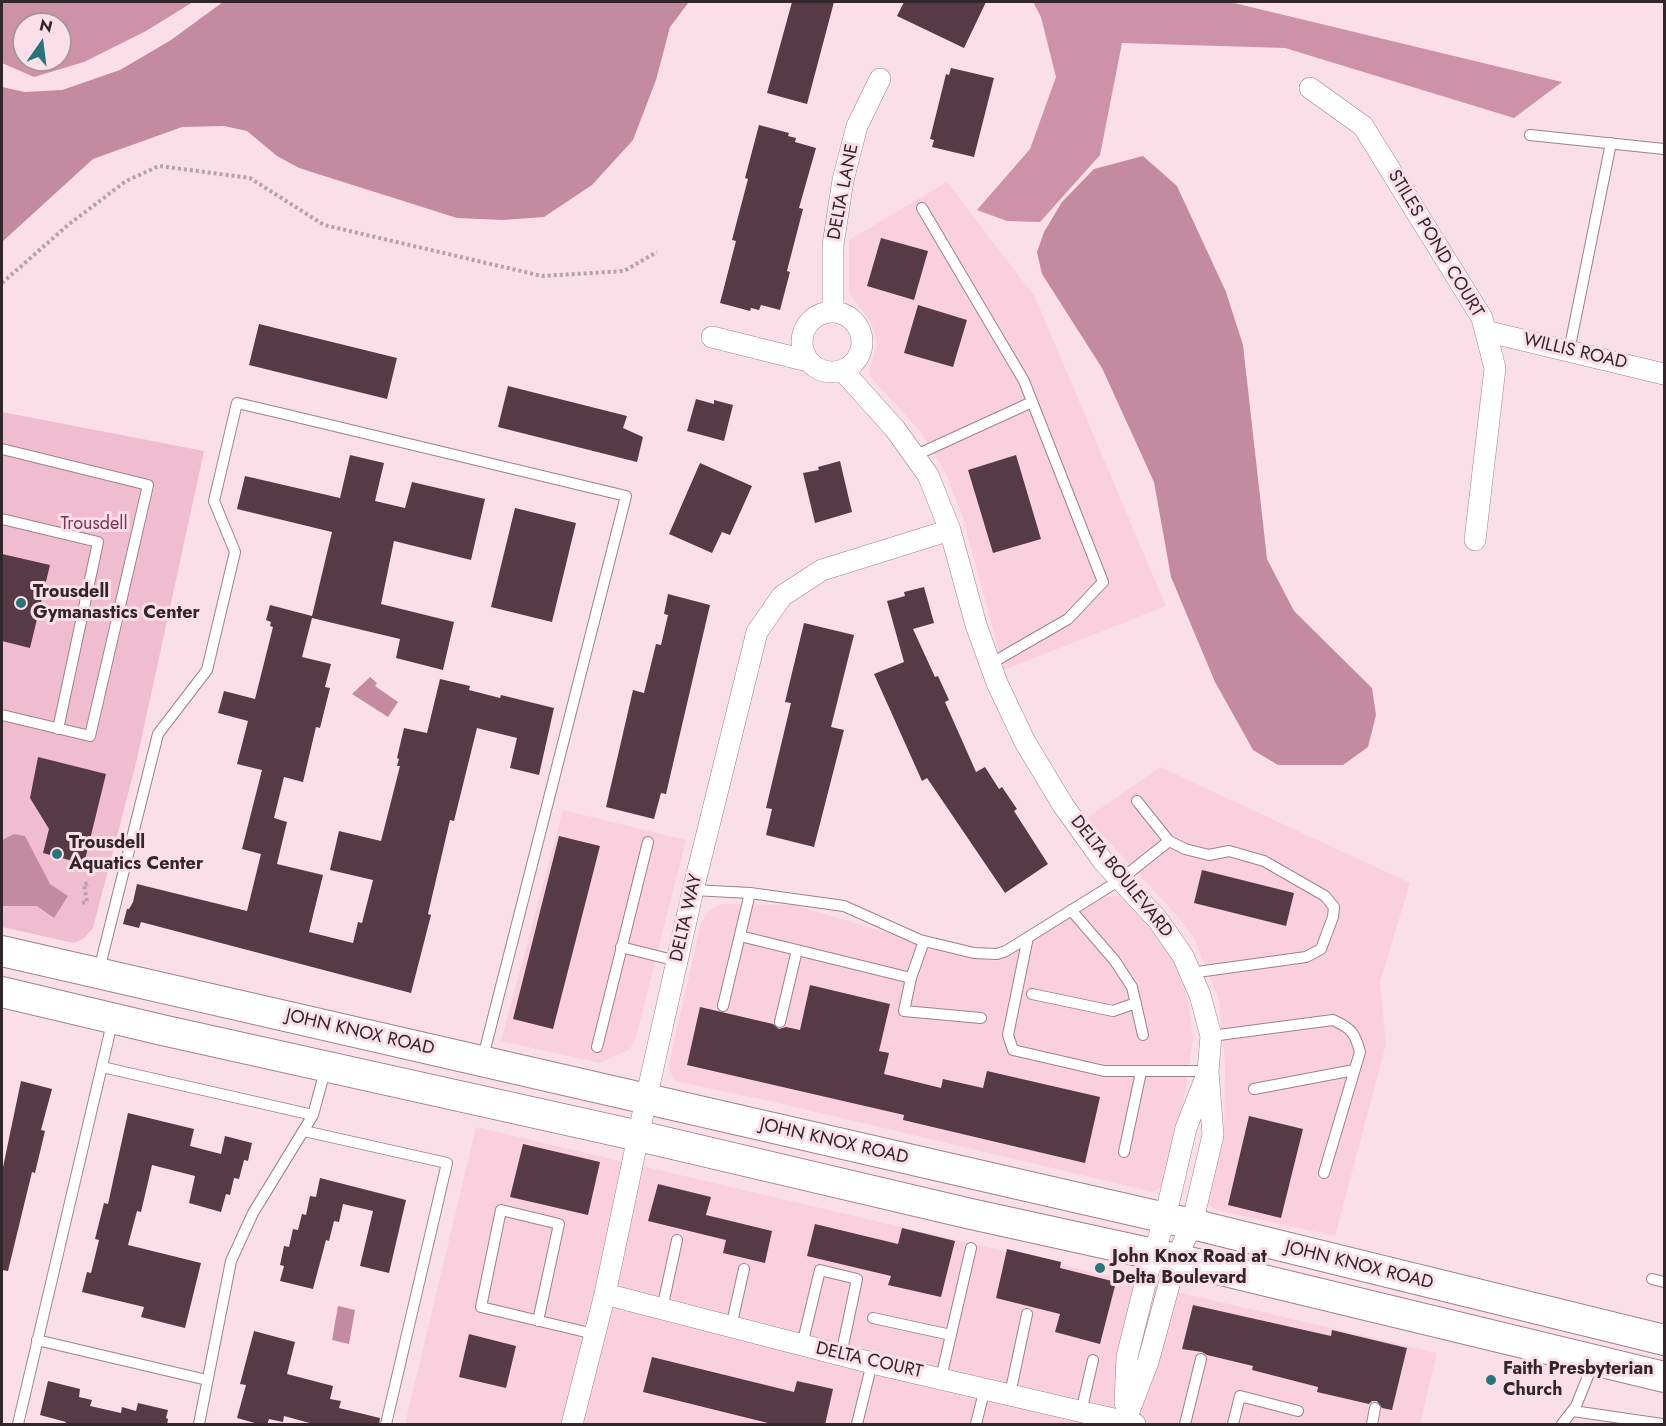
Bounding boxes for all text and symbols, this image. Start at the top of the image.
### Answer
north arrow [12,12,72,72]
text: N [37,13,55,39]
street label: DELTA LANE [824,142,864,242]
street label: STILES POND COURT [1383,166,1487,322]
street label: WILLIS ROAD [1521,330,1629,374]
park label: Trousdell [60,514,128,536]
place label: Trousdell Gymanastics Center [33,582,200,624]
marker: Trousdell Gymanastics Center [14,596,28,610]
street label: DELTA BOULEVARD [1065,812,1177,942]
place label: Trousdell Aquatics Center [69,833,203,876]
marker: Trousdell Aquatics Center [50,847,64,861]
street label: DELTA WAY [666,872,708,964]
street label: JOHN KNOX ROAD [284,1005,436,1061]
street label: JOHN KNOX ROAD [758,1114,910,1170]
street label: JOHN KNOX ROAD [1283,1237,1435,1295]
place label: John Knox Road at Delta Boulevard [1112,1247,1267,1290]
marker: John Knox Road at Delta Boulevard [1093,1261,1107,1275]
street label: DELTA COURT [813,1338,925,1384]
place label: Faith Presbyterian Church [1503,1359,1654,1402]
marker: Faith Presbyterian Church [1484,1373,1498,1387]

